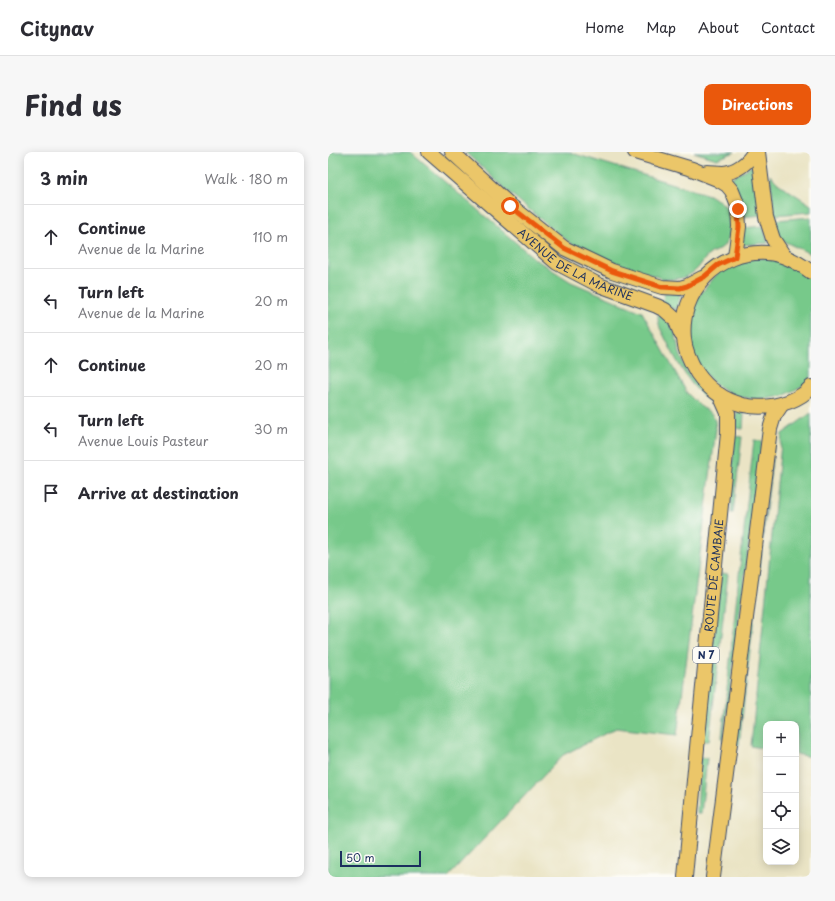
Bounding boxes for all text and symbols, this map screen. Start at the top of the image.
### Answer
text: Citynav [20,14,94,42]
text: Home [585,17,624,38]
text: Map [646,17,676,38]
text: About [698,17,739,38]
text: Contact [761,17,815,38]
text: Find us [24,83,122,126]
button: Directions [704,84,811,125]
text: 3 min [40,165,88,191]
text: Walk · 180 m [205,169,288,188]
route start [501,197,519,215]
route end [729,200,747,218]
text: Continue [78,216,146,239]
street label: AVENUE DE LA MARINE [514,224,636,305]
icon: ahead [40,226,62,248]
text: 110 m [253,227,288,246]
text: Avenue de la Marine [78,239,205,258]
text: Turn left [78,280,144,303]
icon: left [40,290,62,312]
text: 20 m [254,291,288,310]
text: Avenue de la Marine [78,303,205,322]
text: Continue [78,353,146,376]
icon: ahead [40,354,62,376]
text: 20 m [254,355,288,374]
text: Turn left [78,408,144,431]
icon: left [40,418,62,440]
text: 30 m [254,419,288,438]
text: Avenue Louis Pasteur [78,431,208,450]
text: Arrive at destination [78,481,239,504]
icon: arrive [40,482,62,504]
street label: ROUTE DE CAMBAIE [699,518,728,633]
road number: N 7 [693,647,719,663]
map controls [763,721,799,865]
button: + [763,721,799,757]
button: − [763,757,799,793]
button: locate [763,793,799,829]
button: layers [763,829,799,865]
scale bar [340,849,421,868]
text: 50 m [346,849,375,866]

